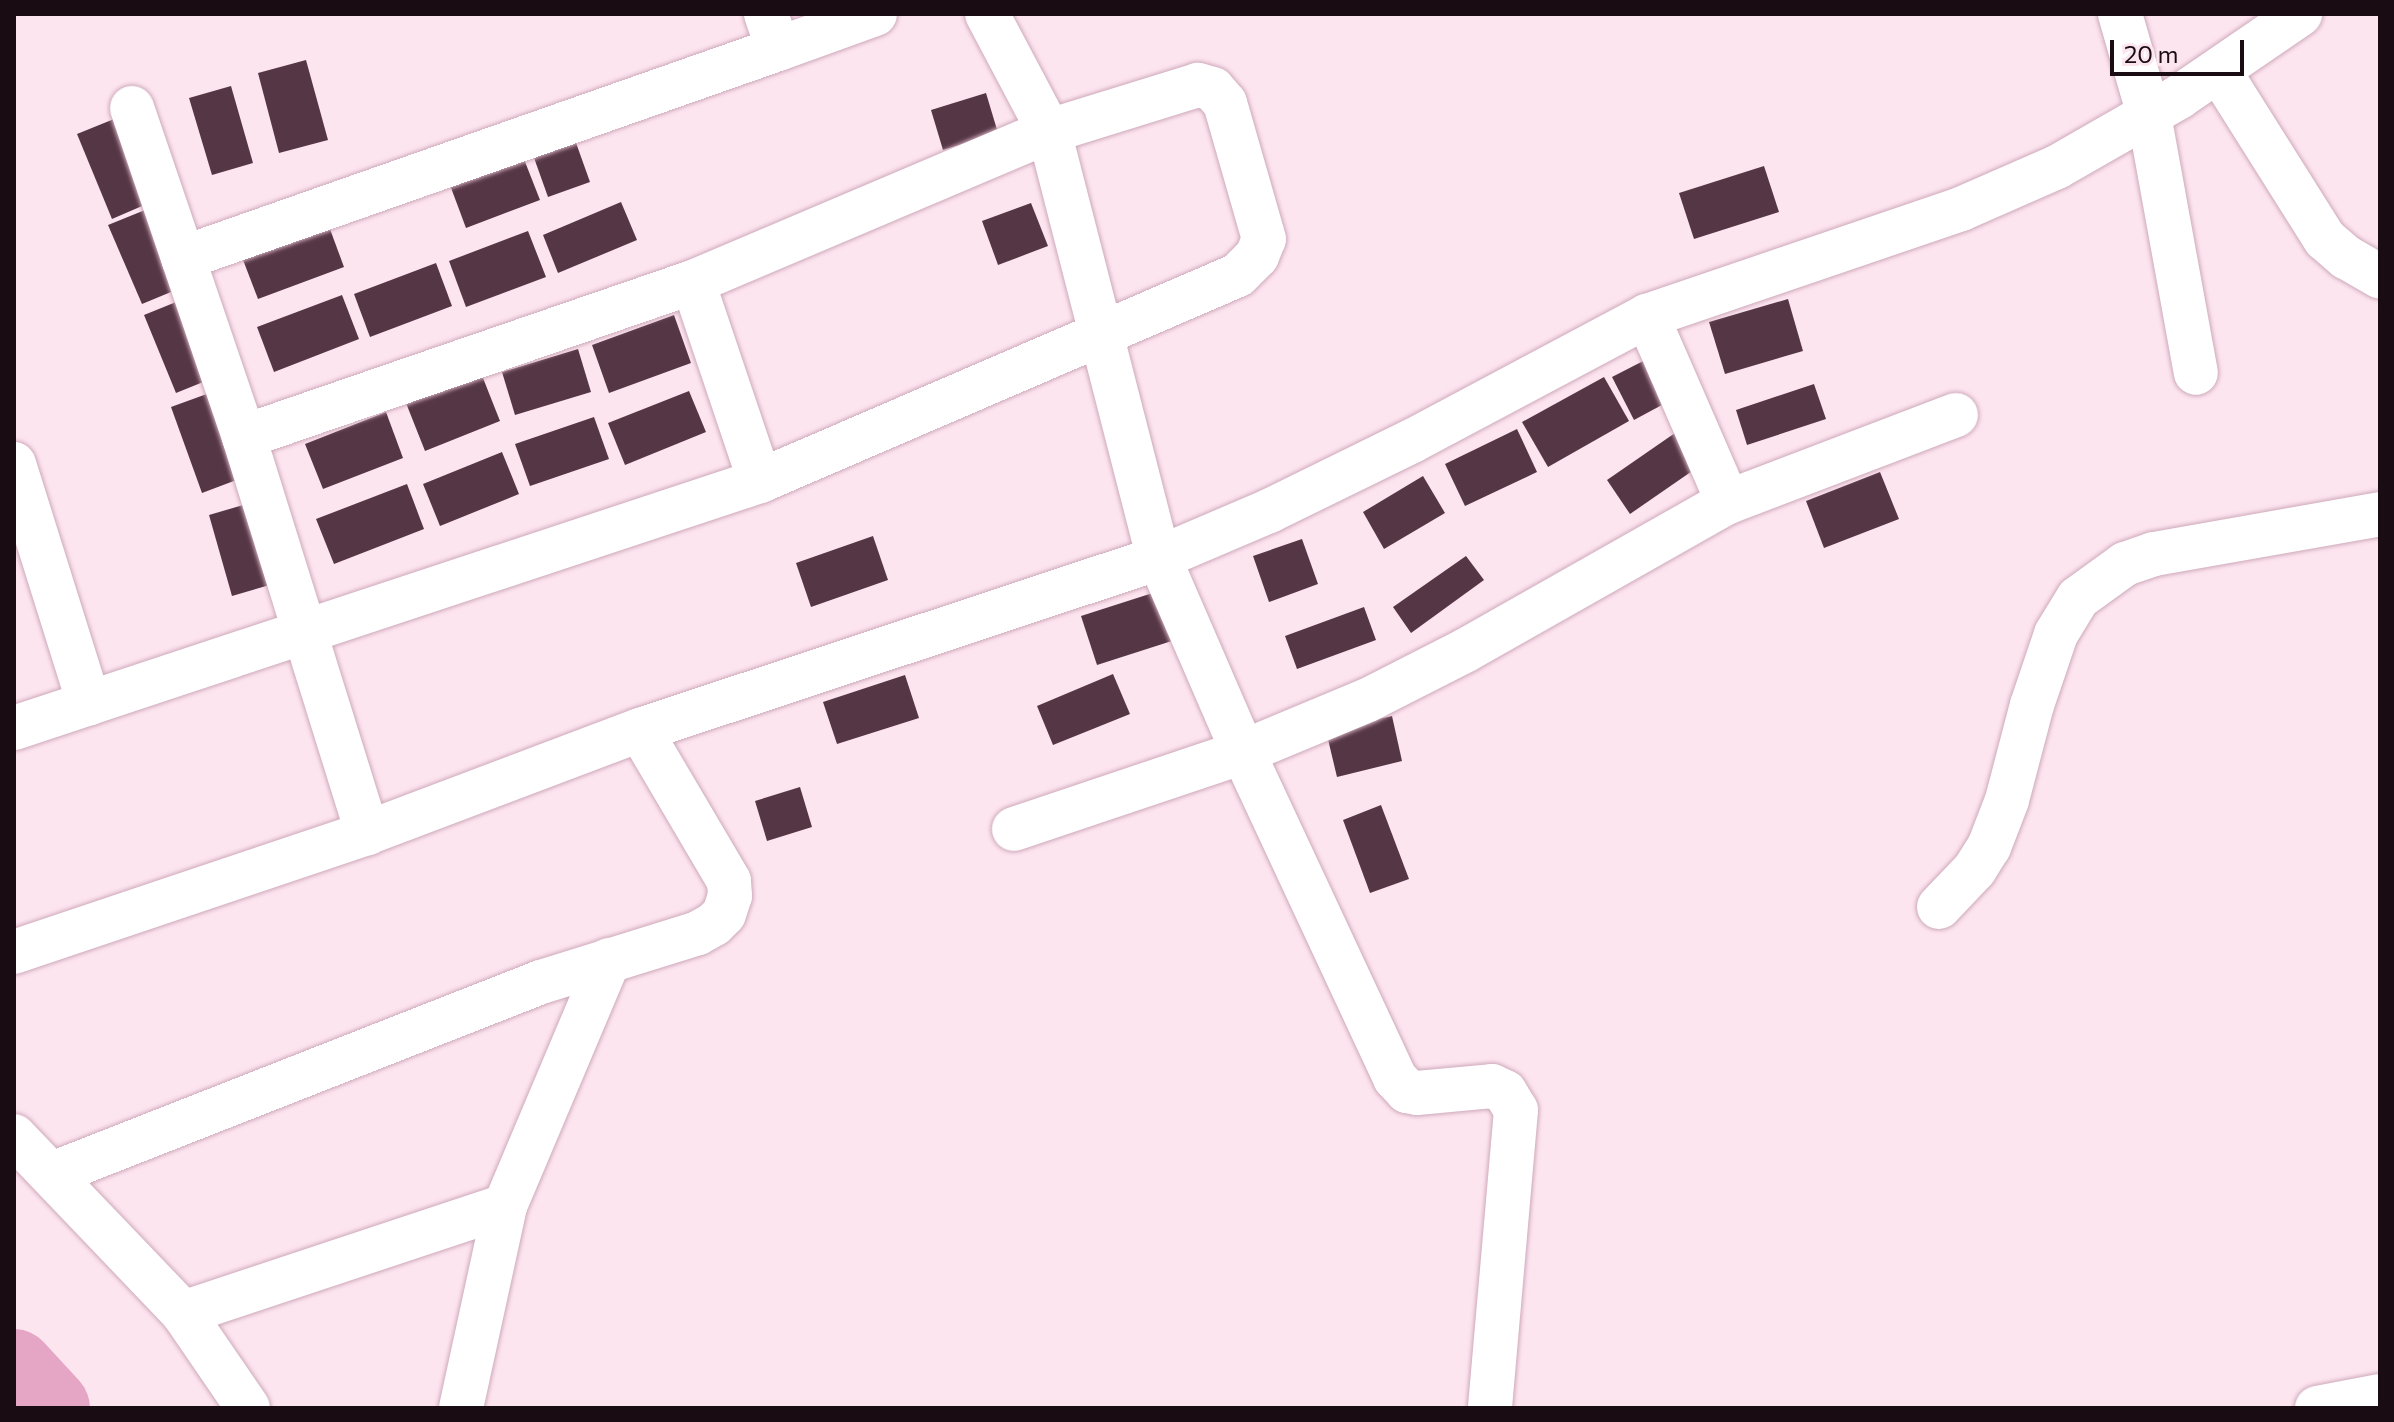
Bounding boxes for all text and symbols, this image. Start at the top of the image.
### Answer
scale bar [2114,24,2248,74]
text: 20 m [2124,39,2178,68]

